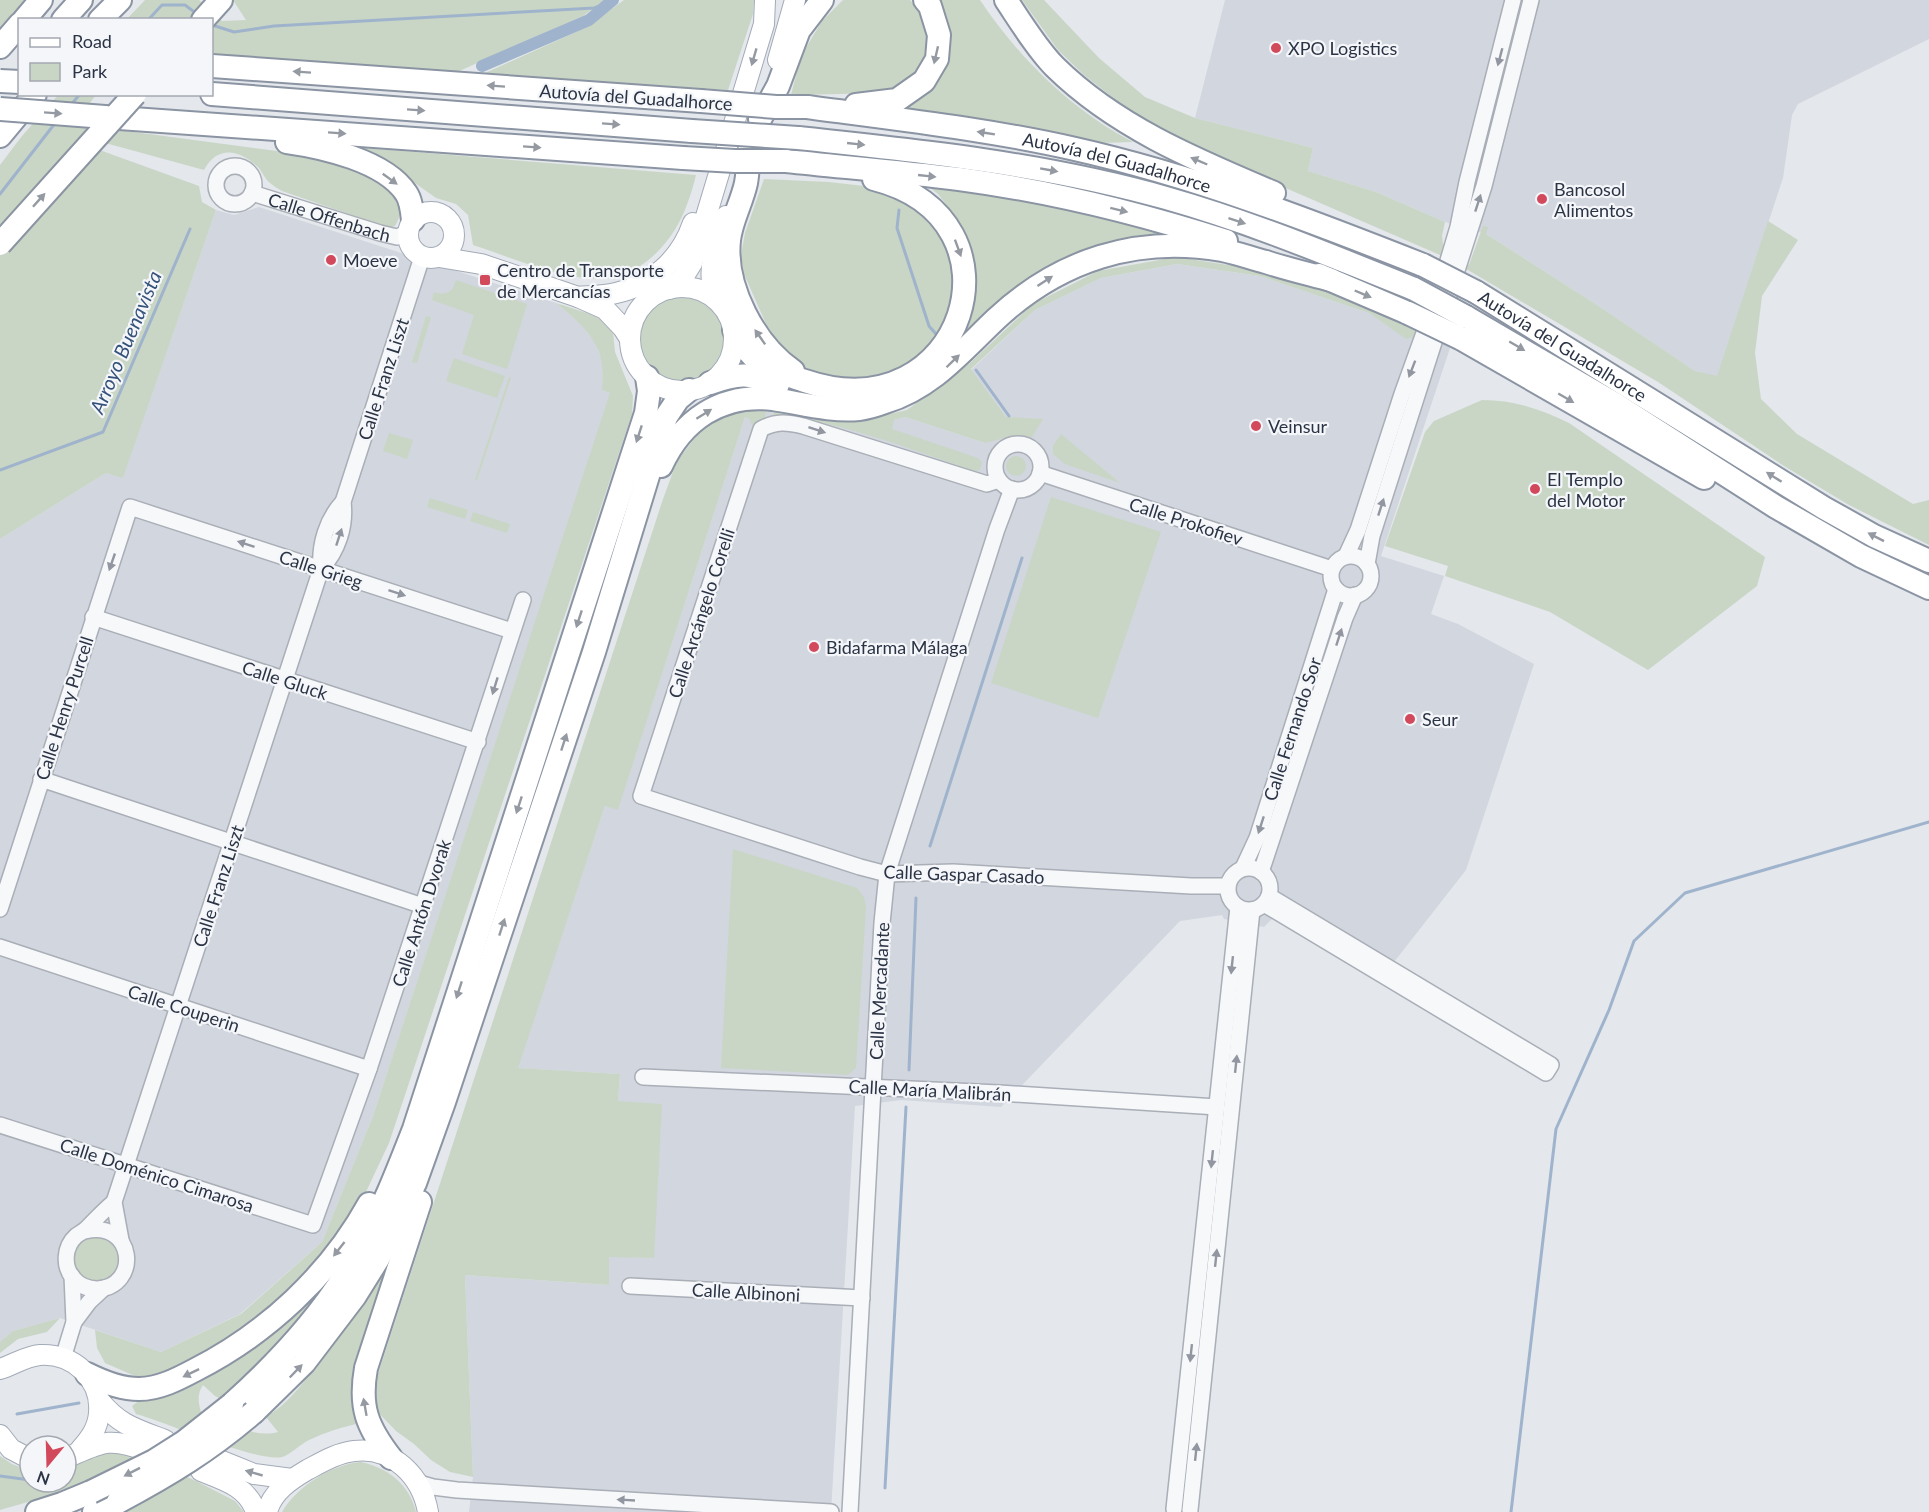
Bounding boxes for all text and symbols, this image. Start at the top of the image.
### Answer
legend [18,18,213,96]
text: Road [72,30,112,52]
place label: XPO Logistics [1288,37,1397,59]
marker: XPO Logistics [1269,41,1283,55]
one-way arrow [930,46,940,64]
one-way arrow [749,48,758,66]
one-way arrow [1494,48,1504,66]
text: Park [72,60,108,82]
one-way arrow [292,68,311,77]
street label: Autovía del Guadalhorce [539,79,733,115]
one-way arrow [487,82,506,91]
one-way arrow [407,105,426,114]
one-way arrow [43,108,62,118]
one-way arrow [601,120,620,129]
street label: Autovía del Guadalhorce [1021,127,1214,197]
one-way arrow [328,128,347,137]
one-way arrow [977,128,996,137]
one-way arrow [847,139,866,149]
one-way arrow [522,142,541,152]
one-way arrow [1190,156,1208,165]
one-way arrow [1040,166,1059,175]
one-way arrow [918,171,937,181]
one-way arrow [382,173,398,185]
place label: Bancosol Alimentos [1554,178,1634,221]
street label: Calle Offenbach [265,188,393,246]
marker: Bancosol Alimentos [1535,192,1549,206]
one-way arrow [32,193,45,208]
one-way arrow [1474,193,1483,211]
one-way arrow [1110,206,1128,216]
one-way arrow [1228,217,1246,226]
one-way arrow [953,240,963,258]
place label: Moeve [343,249,398,271]
marker: Moeve [324,253,338,267]
place label: Centro de Transporte de Mercancías [497,259,664,302]
water label: Arroyo Buenavista [84,267,166,418]
marker: Centro de Transporte de Mercancías [478,273,492,287]
one-way arrow [1037,276,1053,287]
street label: Autovía del Guadalhorce [1475,285,1651,406]
one-way arrow [1354,289,1372,299]
street label: Calle Franz Liszt [353,315,413,443]
one-way arrow [754,330,766,346]
one-way arrow [1509,341,1526,351]
one-way arrow [946,354,961,368]
one-way arrow [1406,360,1416,378]
one-way arrow [1558,393,1575,403]
one-way arrow [696,408,712,419]
place label: Veinsur [1268,415,1328,437]
marker: Veinsur [1249,419,1263,433]
one-way arrow [634,425,643,443]
one-way arrow [808,426,826,435]
place label: El Templo del Motor [1547,468,1626,511]
one-way arrow [1766,472,1782,483]
marker: El Templo del Motor [1528,482,1542,496]
street label: Calle Prokofiev [1126,492,1246,550]
one-way arrow [1377,498,1387,516]
street label: Calle Arcángelo Corelli [663,525,739,701]
one-way arrow [335,528,344,546]
one-way arrow [1867,532,1884,542]
one-way arrow [237,539,255,548]
street label: Calle Grieg [277,545,365,593]
one-way arrow [106,553,116,571]
one-way arrow [388,589,406,598]
one-way arrow [574,610,584,628]
one-way arrow [1334,628,1344,646]
street label: Calle Henry Purcell [30,633,98,783]
place label: Bidafarma Málaga [826,636,968,658]
marker: Bidafarma Málaga [807,640,821,654]
street label: Calle Fernando Sor [1258,654,1326,803]
street label: Calle Gluck [239,656,331,704]
one-way arrow [490,677,499,695]
place label: Seur [1422,708,1458,730]
marker: Seur [1403,712,1417,726]
one-way arrow [559,733,569,751]
one-way arrow [514,796,523,814]
one-way arrow [1256,816,1265,834]
street label: Calle Franz Liszt [188,822,248,950]
street label: Calle Antón Dvorak [387,836,455,989]
street label: Calle Gaspar Casado [883,860,1045,888]
one-way arrow [498,918,507,936]
street label: Calle Mercadante [864,921,894,1061]
one-way arrow [1227,956,1237,975]
street label: Calle Couperin [125,980,243,1036]
one-way arrow [453,981,463,999]
one-way arrow [1231,1055,1241,1074]
street label: Calle María Malibrán [848,1075,1012,1105]
street label: Calle Doménico Cimarosa [57,1133,257,1217]
one-way arrow [1207,1150,1216,1169]
one-way arrow [333,1241,346,1257]
one-way arrow [1211,1249,1221,1268]
street label: Calle Albinoni [691,1278,801,1306]
one-way arrow [1186,1344,1196,1363]
one-way arrow [288,1364,302,1378]
one-way arrow [182,1368,199,1377]
one-way arrow [360,1397,369,1416]
north arrow [18,1434,78,1494]
one-way arrow [1191,1443,1201,1462]
text: N [34,1468,52,1490]
one-way arrow [124,1468,141,1477]
one-way arrow [244,1468,262,1477]
one-way arrow [616,1495,635,1504]

